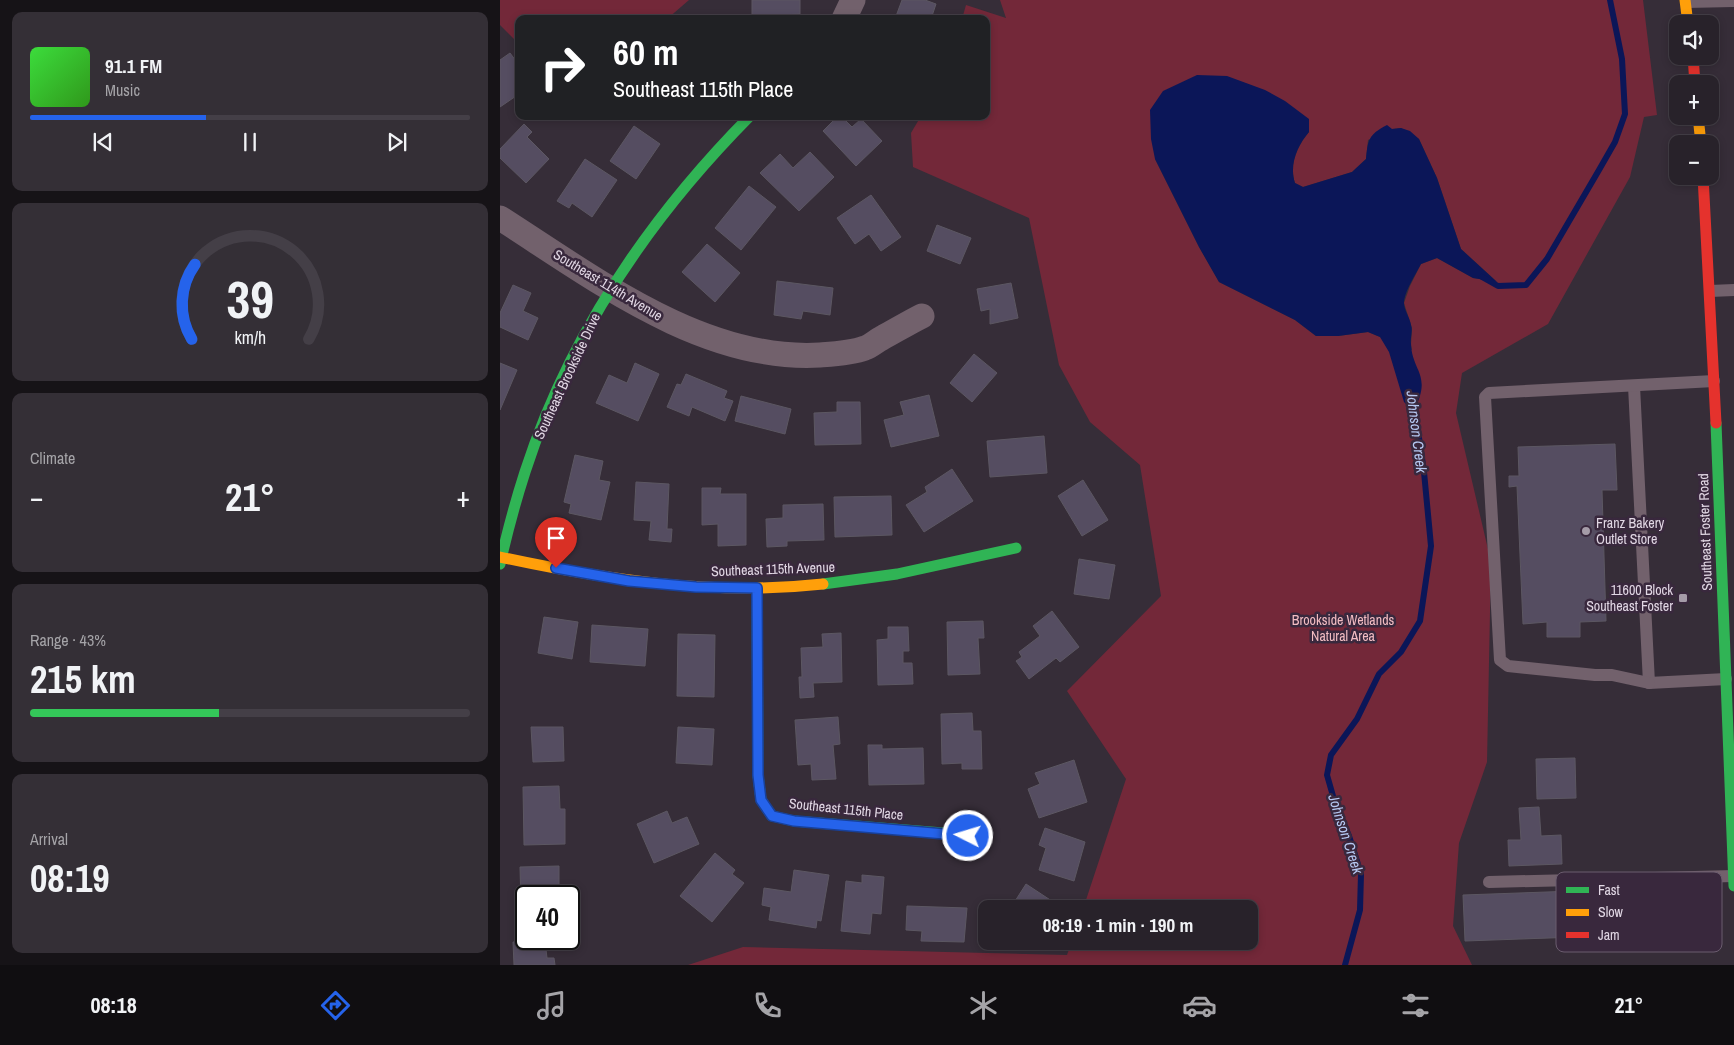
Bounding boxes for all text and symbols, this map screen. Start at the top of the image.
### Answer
map controls [1669,15,1719,185]
button: sound [1669,15,1719,65]
text: 60 m [613,29,678,76]
icon: right [530,35,595,100]
text: 91.1 FM [105,53,162,79]
text: Southeast 115th Place [613,74,793,104]
button: + [1669,75,1719,125]
text: Music [105,79,140,101]
icon: previous [89,128,117,156]
icon: pause [236,128,264,156]
icon: next [383,128,411,156]
button: − [1669,135,1719,185]
street label: Southeast 114th Avenue [550,245,666,325]
text: 39 [226,264,274,334]
street label: Southeast Brookside Drive [530,310,604,442]
text: km/h [234,326,266,350]
water label: Johnson Creek [1401,389,1433,475]
text: Climate [30,447,75,469]
text: 21° [225,472,275,523]
street label: Southeast Foster Road [1694,473,1716,591]
text: − [30,478,43,516]
text: + [457,478,470,516]
place label: Franz Bakery Outlet Store [1596,514,1665,548]
pin [535,517,577,568]
icon: arrive [542,524,570,552]
marker: Franz Bakery Outlet Store [1580,525,1592,537]
street label: Southeast 115th Avenue [711,558,835,580]
place label: 11600 Block Southeast Foster [1586,581,1673,615]
marker: 11600 Block Southeast Foster [1677,592,1689,604]
park label: Brookside Wetlands Natural Area [1292,611,1395,645]
text: Range · 43% [30,629,106,651]
text: 215 km [30,654,136,705]
water label: Johnson Creek [1323,790,1369,877]
street label: Southeast 115th Place [788,794,904,824]
position arrow [941,809,993,861]
text: Arrival [30,828,68,850]
text: 08:19 [30,853,110,904]
legend [1556,872,1722,952]
text: Fast [1598,881,1620,899]
speed limit sign: 40 [515,885,580,950]
text: Slow [1598,903,1624,921]
text: 08:19 · 1 min · 190 m [1043,912,1193,938]
text: Jam [1598,926,1620,944]
icon: directions [318,988,353,1023]
icon: music [534,988,569,1023]
icon: phone [750,988,785,1023]
icon: climate [966,988,1001,1023]
icon: car [1182,988,1217,1023]
icon: filters [1398,988,1433,1023]
text: 08:18 [91,990,137,1020]
text: 21° [1614,990,1643,1020]

